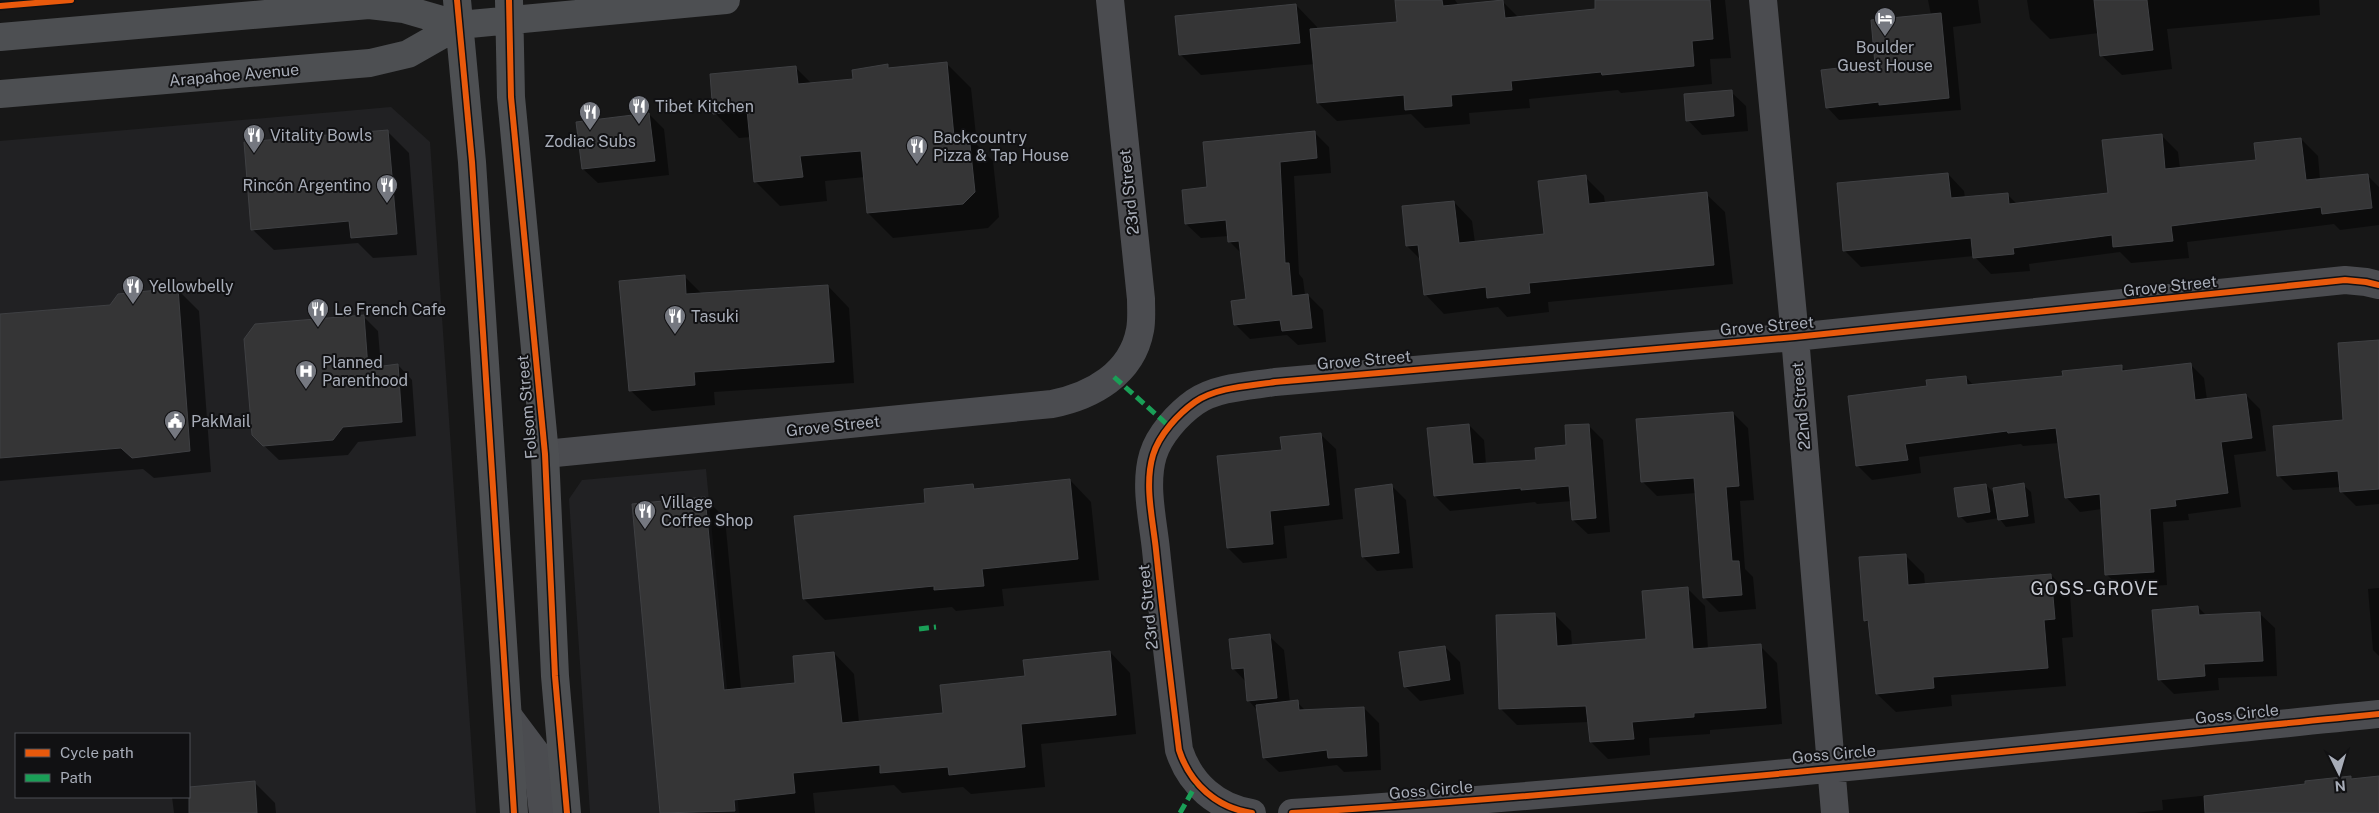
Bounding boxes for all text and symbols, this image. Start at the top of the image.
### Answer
hotel icon: Boulder Guest House [1873,6,1897,37]
place label: Boulder Guest House [1837,38,1933,75]
street label: Arapahoe Avenue [168,60,300,90]
restaurant icon: Tibet Kitchen [627,94,651,125]
place label: Tibet Kitchen [655,97,754,116]
restaurant icon: Zodiac Subs [578,100,602,131]
restaurant icon: Vitality Bowls [242,123,266,154]
place label: Vitality Bowls [270,126,372,145]
place label: Backcountry Pizza & Tap House [933,128,1069,165]
place label: Zodiac Subs [544,132,636,151]
restaurant icon: Backcountry Pizza & Tap House [905,134,929,165]
street label: 23rd Street [1115,148,1143,236]
restaurant icon: Rincón Argentino [375,173,399,204]
place label: Rincón Argentino [243,176,371,195]
street label: Grove Street [2122,272,2218,300]
restaurant icon: Yellowbelly [121,274,145,305]
place label: Yellowbelly [149,277,234,296]
restaurant icon: Le French Cafe [306,297,330,328]
place label: Le French Cafe [334,300,446,319]
restaurant icon: Tasuki [663,304,687,335]
place label: Tasuki [691,307,739,326]
street label: Grove Street [1719,312,1815,340]
street label: Grove Street [1316,346,1412,374]
place label: Planned Parenthood [322,353,408,390]
street label: Folsom Street [513,354,541,460]
hospital icon: Planned Parenthood [294,359,318,390]
street label: 22nd Street [1788,361,1814,451]
public building icon: PakMail [163,409,187,440]
place label: PakMail [191,412,251,431]
street label: Grove Street [785,412,881,440]
place label: Village Coffee Shop [661,493,753,530]
restaurant icon: Village Coffee Shop [633,499,657,530]
street label: 23rd Street [1134,563,1162,651]
district label: GOSS-GROVE [2031,578,2159,599]
street label: Goss Circle [2194,700,2280,728]
legend [15,733,190,798]
street label: Goss Circle [1791,741,1877,767]
text: Cycle path [60,744,134,761]
north arrow [2314,748,2364,798]
text: Path [60,769,92,786]
street label: Goss Circle [1388,777,1474,803]
text: N [2334,778,2346,794]

